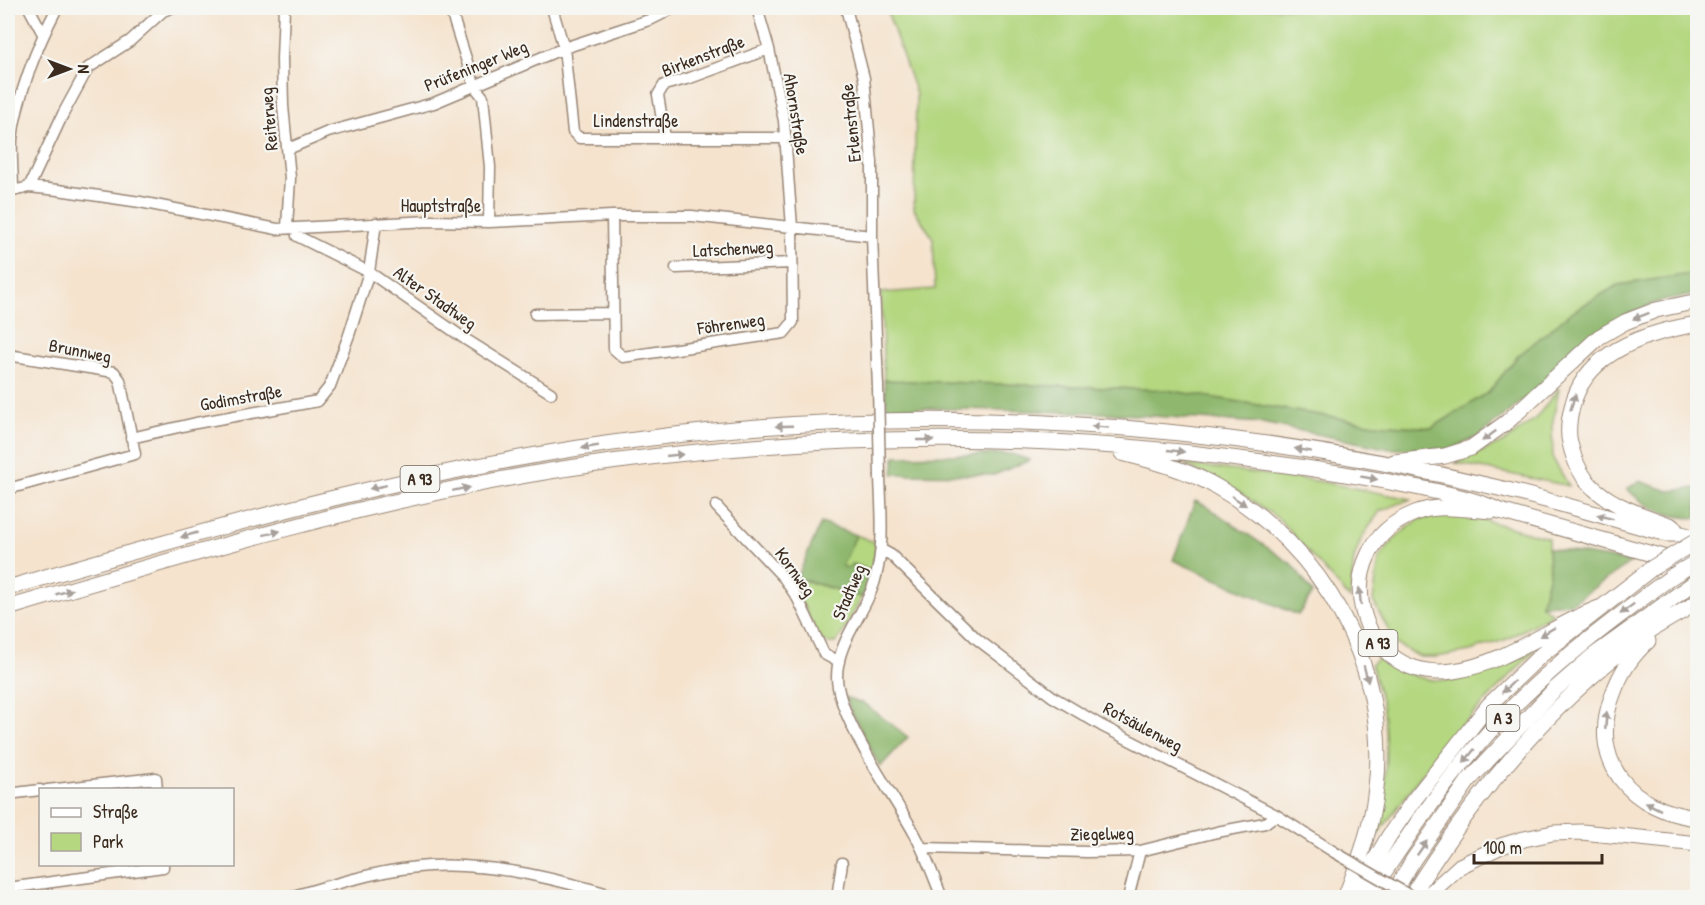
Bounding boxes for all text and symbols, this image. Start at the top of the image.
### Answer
street label: Birkenstraße [658,28,748,83]
street label: Prüfeninger Weg [420,33,531,98]
north arrow [39,39,99,99]
text: N [73,65,95,74]
street label: Ahornstraße [778,71,815,157]
street label: Erlenstraße [834,83,867,164]
street label: Reiterweg [253,86,284,152]
street label: Lindenstraße [594,108,678,133]
street label: Hauptstraße [401,193,481,218]
street label: Latschenweg [692,234,774,263]
street label: Alter Stadtweg [389,260,482,335]
street label: Föhrenweg [695,306,766,341]
one-way arrow [1632,312,1650,321]
street label: Brunnweg [47,332,113,369]
street label: Godimstraße [198,378,284,417]
one-way arrow [1569,393,1578,411]
one-way arrow [774,421,793,430]
one-way arrow [1091,422,1110,432]
one-way arrow [1482,430,1498,442]
one-way arrow [916,435,935,445]
one-way arrow [580,442,599,451]
one-way arrow [1294,445,1313,454]
one-way arrow [1166,446,1185,456]
one-way arrow [665,450,684,459]
road number: A 93 [400,466,440,492]
one-way arrow [1359,474,1378,483]
one-way arrow [368,483,387,493]
one-way arrow [452,484,471,493]
one-way arrow [1231,495,1247,506]
one-way arrow [1595,512,1613,521]
one-way arrow [263,528,281,537]
one-way arrow [180,531,198,540]
street label: Kornweg [769,542,822,601]
street label: Stadtweg [826,560,871,623]
one-way arrow [55,586,73,596]
one-way arrow [1355,586,1365,605]
one-way arrow [1619,603,1635,616]
one-way arrow [1538,627,1555,637]
road number: A 93 [1358,630,1398,656]
one-way arrow [1362,666,1371,684]
one-way arrow [1501,680,1515,694]
street label: Rotsäulenweg [1099,695,1187,758]
road number: A 3 [1486,705,1520,731]
one-way arrow [1601,710,1611,729]
one-way arrow [1463,748,1476,763]
legend [39,788,234,866]
text: Straße [93,799,138,824]
one-way arrow [1644,801,1661,811]
street label: Ziegelweg [1070,820,1134,847]
scale bar [1474,827,1602,865]
text: Park [93,829,124,854]
text: 100 m [1483,835,1522,860]
one-way arrow [1416,840,1428,856]

